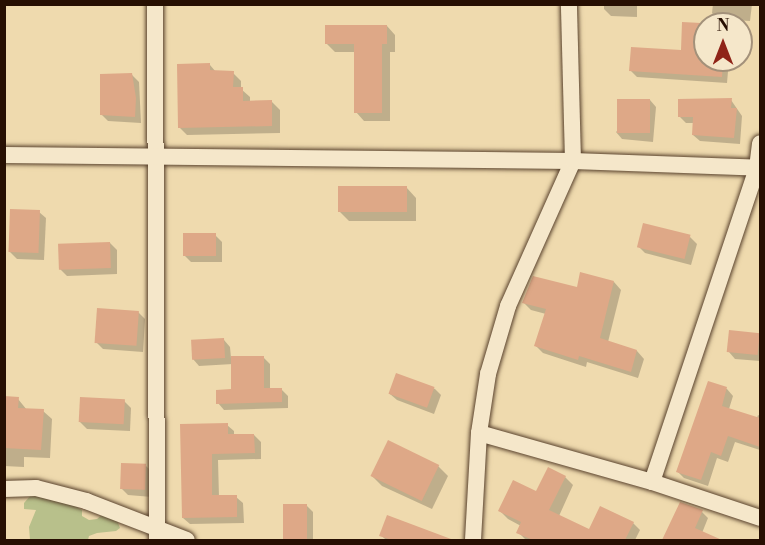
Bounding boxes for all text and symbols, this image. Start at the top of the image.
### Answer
north arrow [693,12,753,72]
text: N [717,16,729,36]

